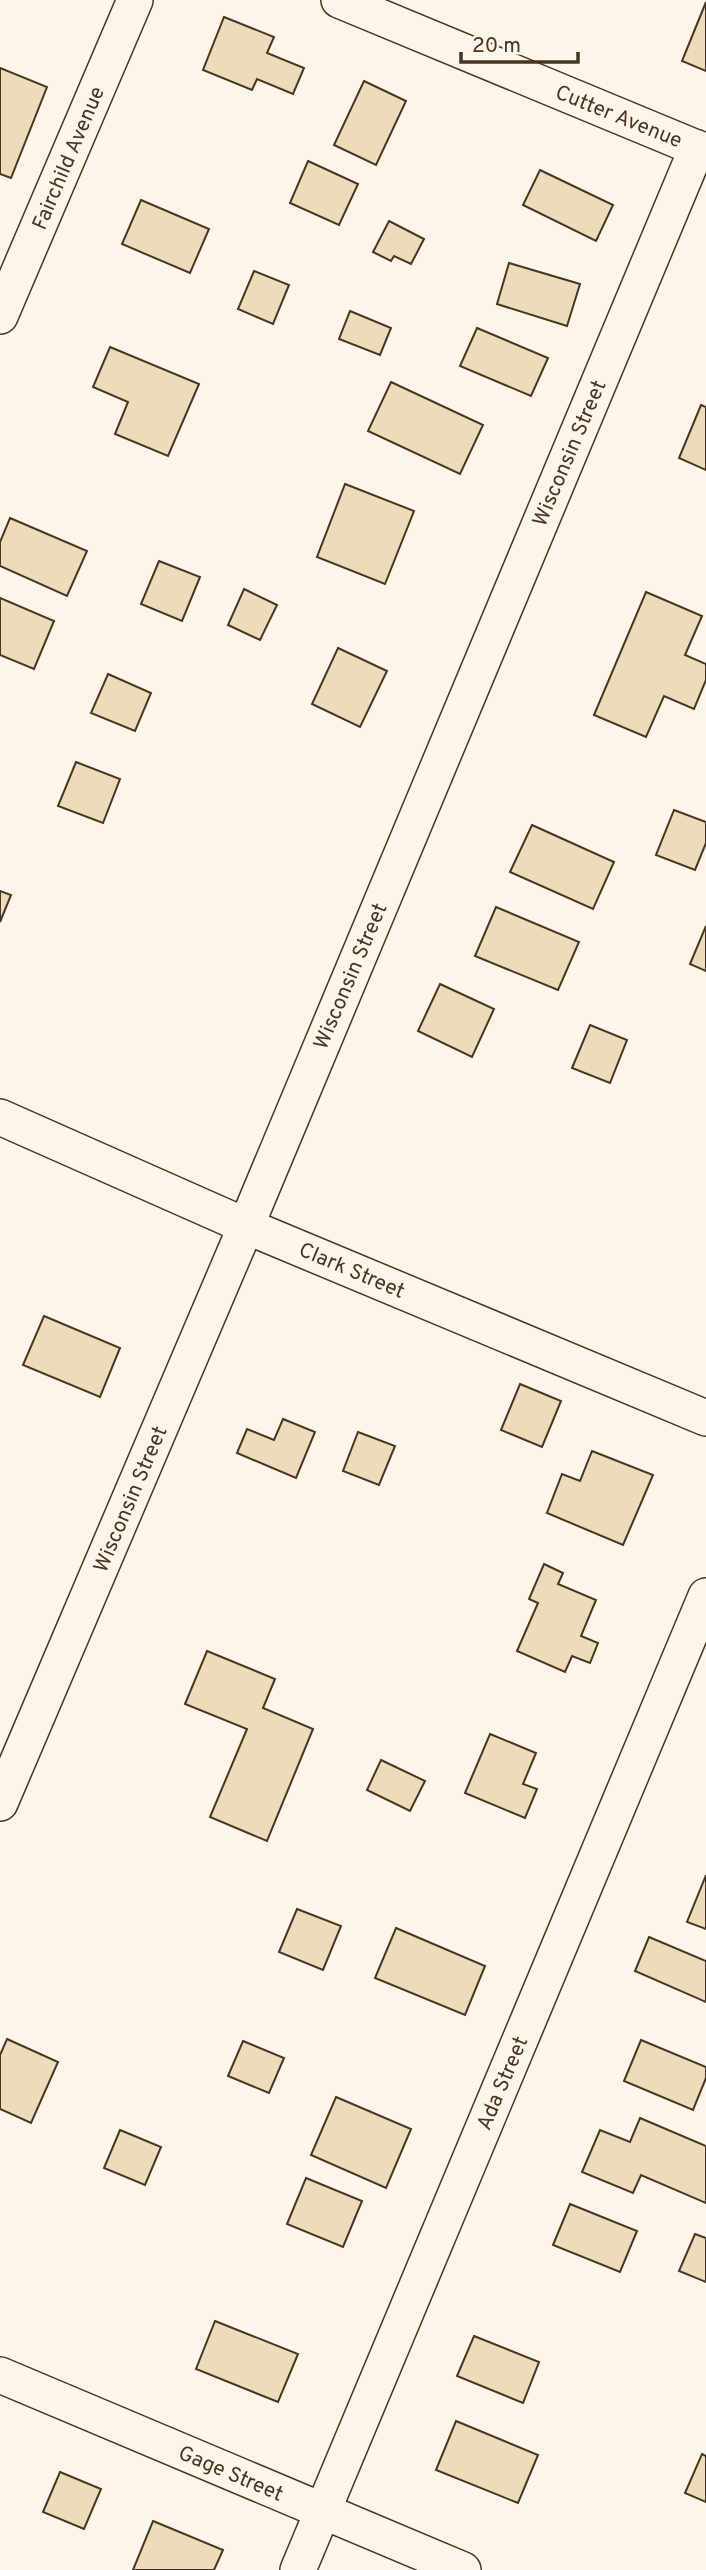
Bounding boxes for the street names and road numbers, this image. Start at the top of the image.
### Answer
street label: Cutter Avenue [551,80,686,155]
street label: Fairchild Avenue [27,83,112,234]
street label: Wisconsin Street [527,376,613,531]
street label: Wisconsin Street [308,899,394,1054]
street label: Clark Street [294,1237,408,1306]
street label: Wisconsin Street [88,1422,174,1577]
street label: Ada Street [471,2032,535,2135]
street label: Gage Street [174,2440,287,2509]

